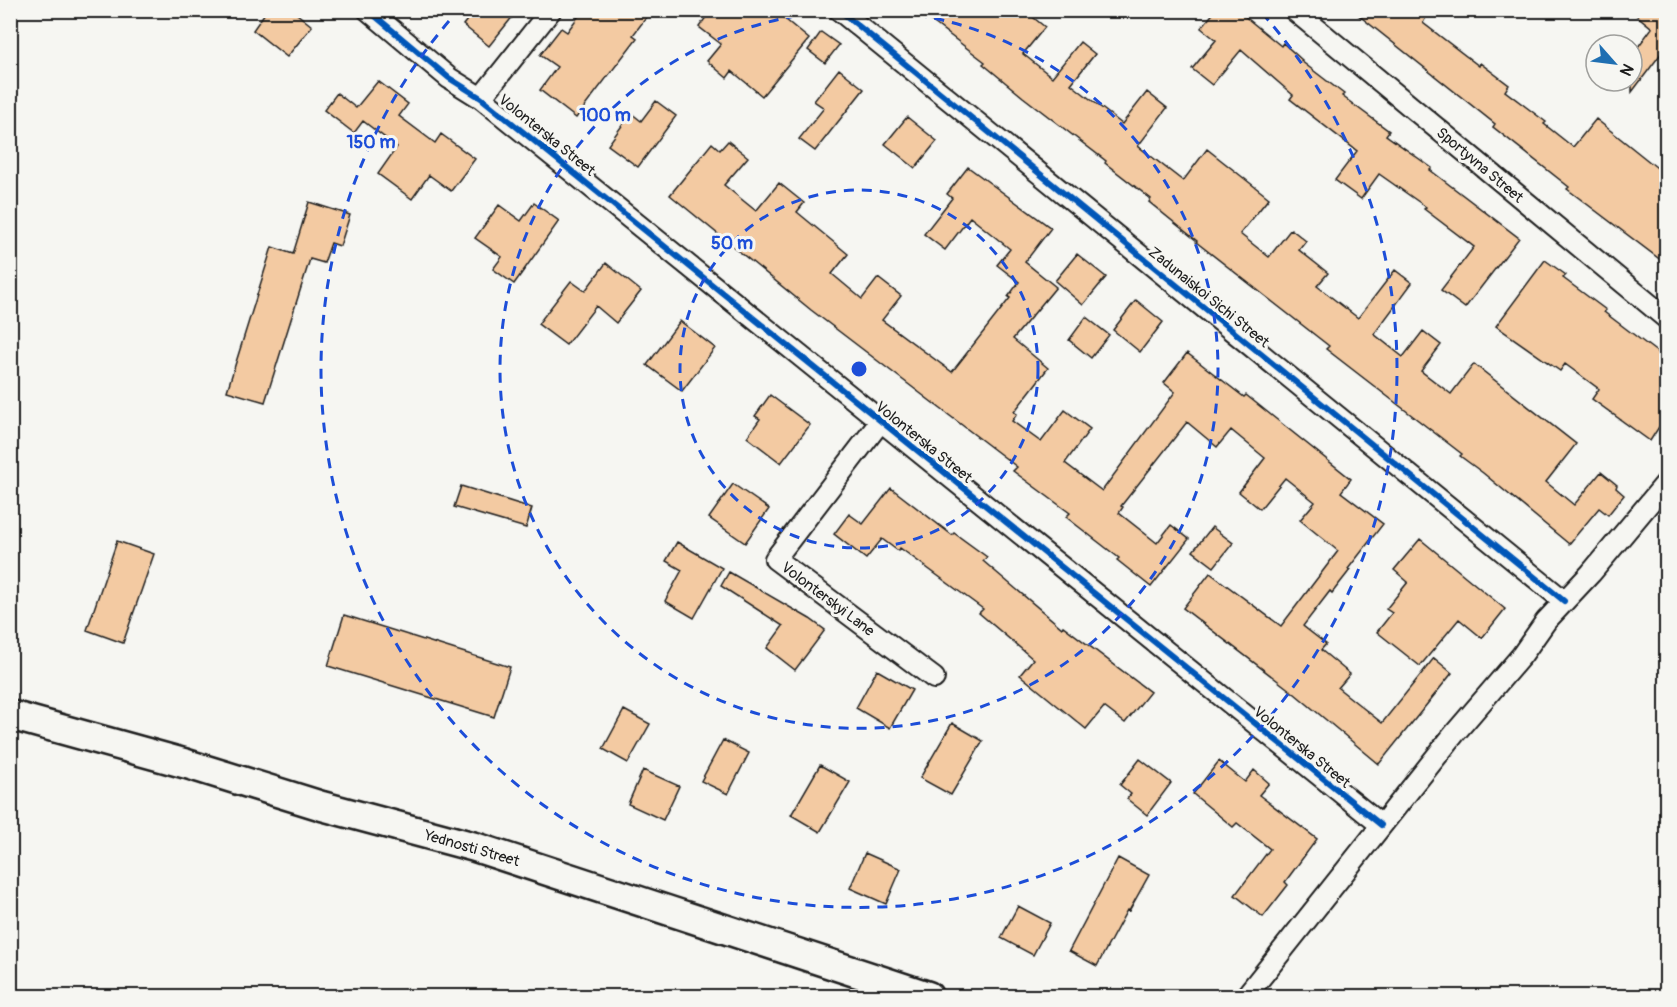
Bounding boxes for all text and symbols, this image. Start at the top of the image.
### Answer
north arrow [1584,33,1644,93]
text: N [1615,60,1638,79]
street label: Volonterska Street [494,90,600,181]
text: 100 m [579,104,631,127]
street label: Sportyvna Street [1432,123,1528,208]
text: 150 m [347,131,396,154]
text: 50 m [711,232,753,255]
street label: Zadunaiskoi Sichi Street [1144,243,1274,353]
centre of rings [849,359,869,379]
street label: Volonterska Street [871,397,977,488]
street label: Volonterskyi Lane [777,558,879,641]
street label: Volonterska Street [1249,702,1355,793]
street label: Yednosti Street [421,826,523,871]

